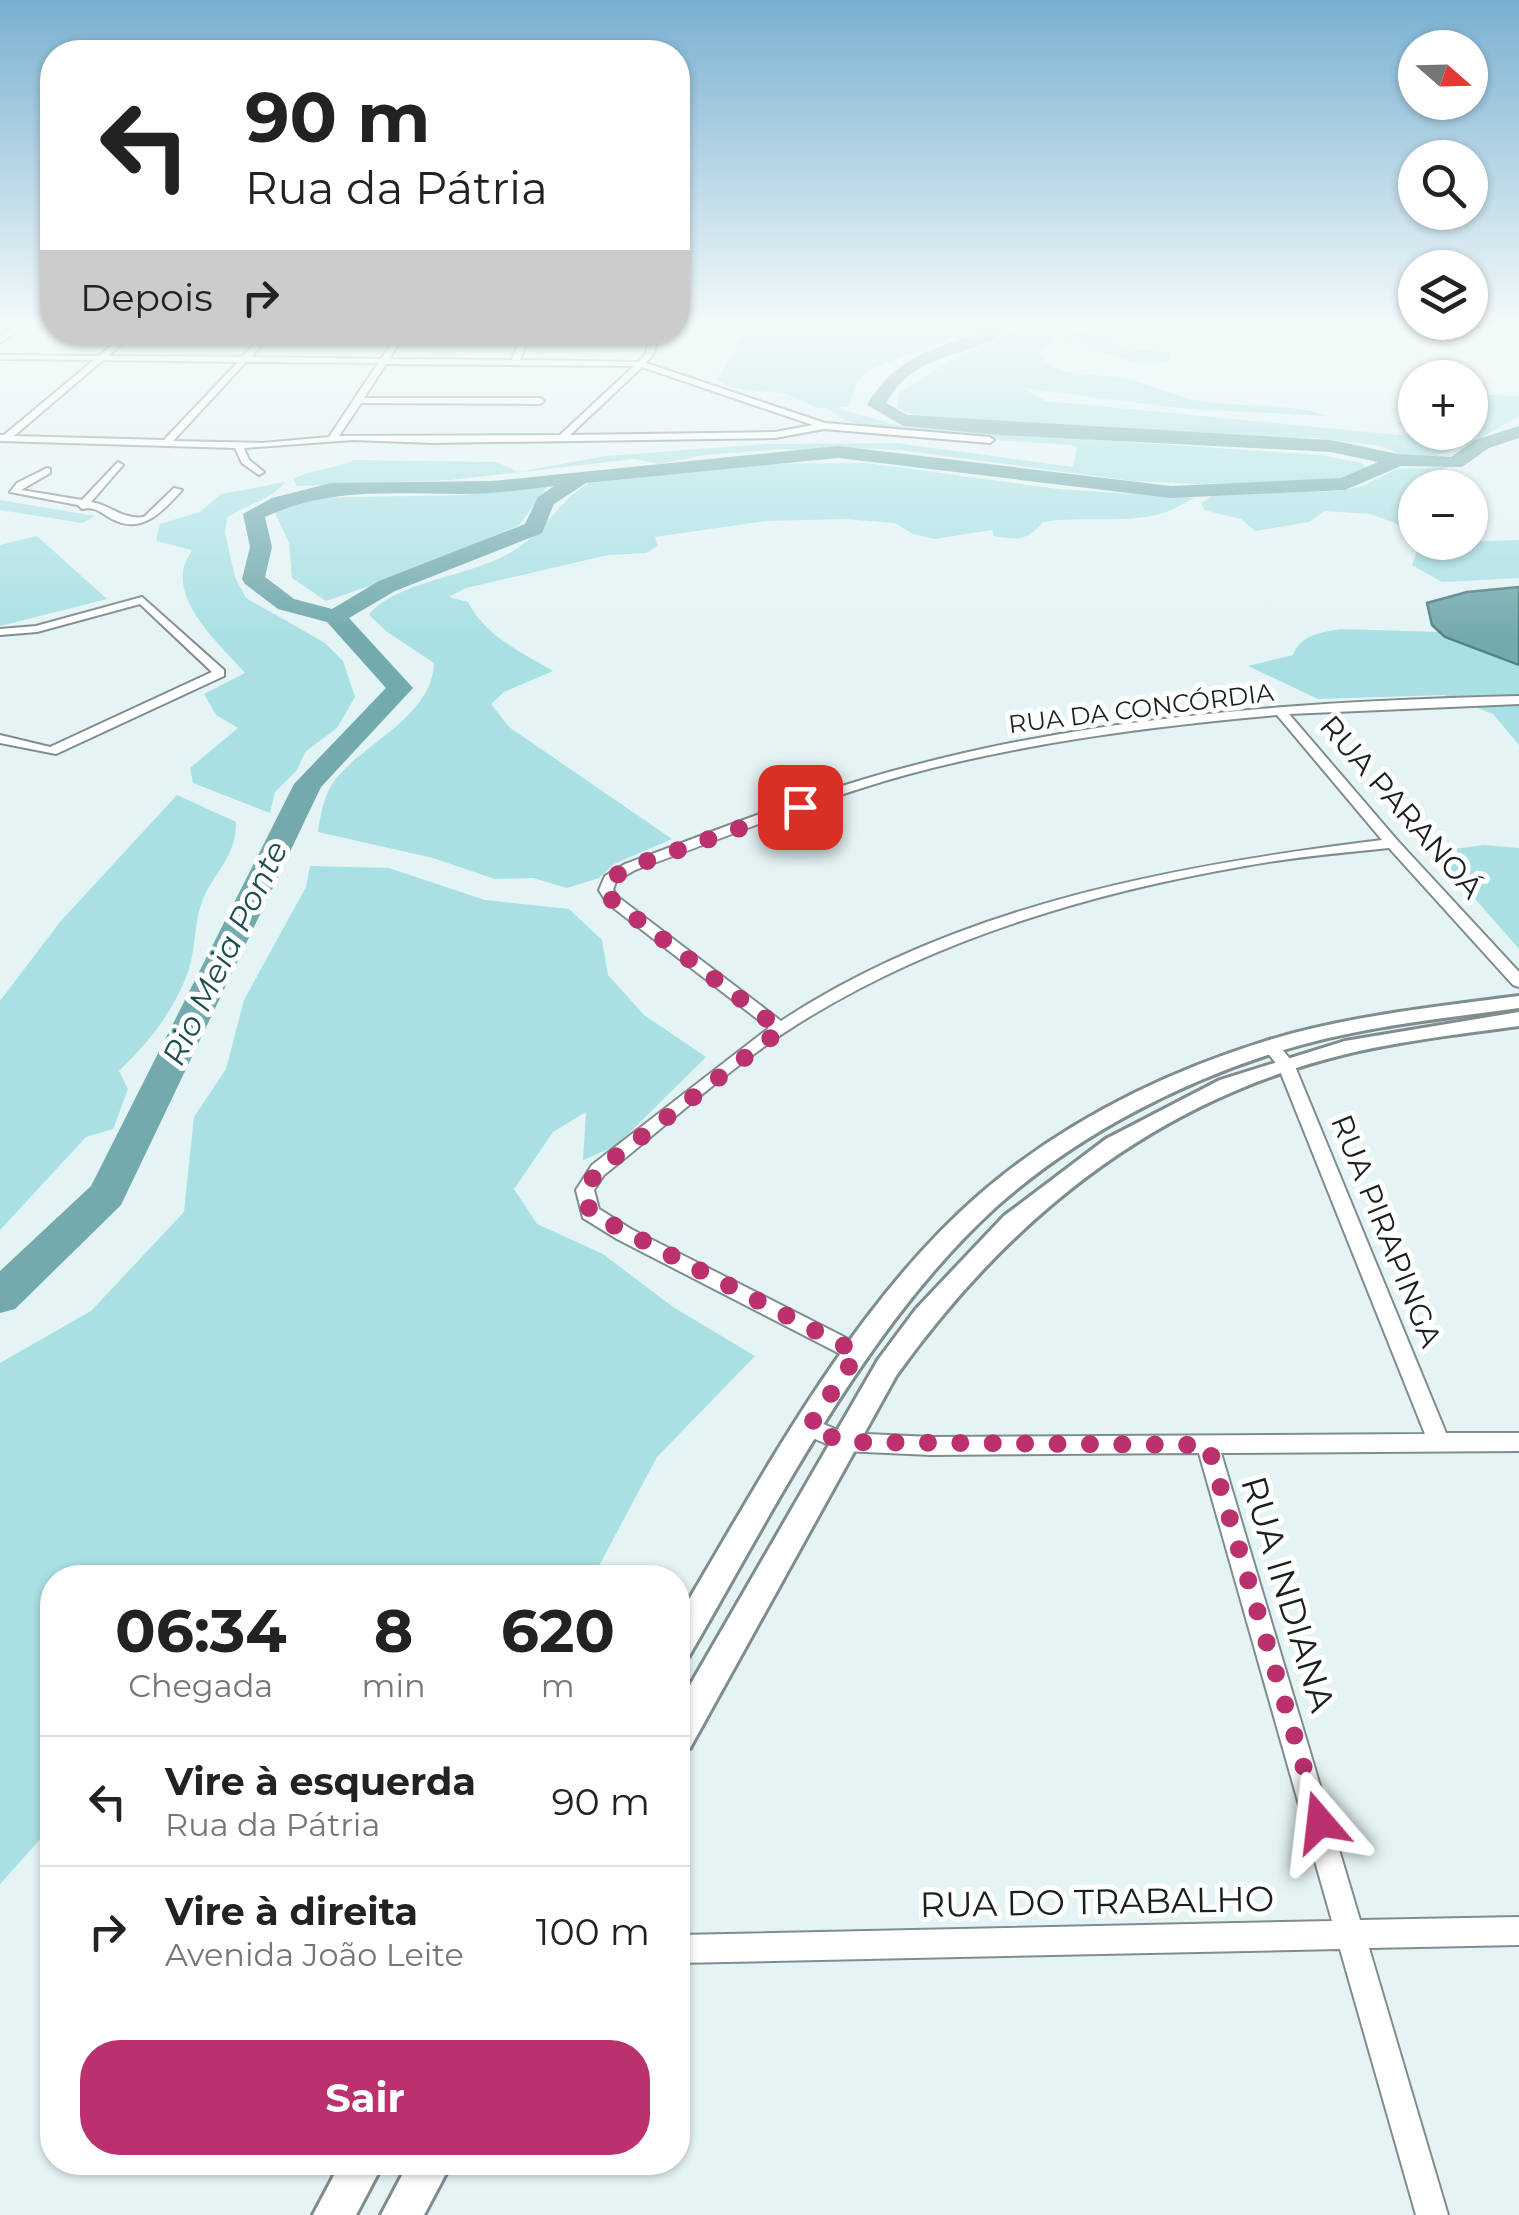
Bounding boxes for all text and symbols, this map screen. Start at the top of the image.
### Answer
north arrow [1398,30,1488,120]
map controls [1398,30,1488,560]
text: 90 m [245,74,430,160]
icon: left [80,80,210,210]
button: search [1398,140,1488,230]
text: Rua da Pátria [245,160,548,215]
button: layers [1398,250,1488,340]
icon: right [233,270,288,325]
text: Depois [80,274,213,321]
button: + [1398,360,1488,450]
button: − [1398,470,1488,560]
street label: RUA DA CONCÓRDIA [1007,677,1275,739]
street label: RUA PARANOÁ [1312,708,1491,906]
pin [758,765,843,850]
icon: arrive [773,780,828,835]
water label: Rio Meia Ponte [153,834,296,1071]
street label: RUA PIRAPINGA [1323,1109,1450,1353]
street label: RUA INDIANA [1232,1471,1345,1718]
text: 06:34 [115,1594,287,1667]
text: 8 [374,1594,413,1667]
text: 620 [501,1594,615,1667]
text: Chegada [128,1666,273,1705]
text: min [361,1666,426,1705]
text: m [541,1666,575,1705]
text: Vire à esquerda [165,1758,476,1805]
position arrow [1268,1770,1372,1874]
icon: left [80,1774,135,1829]
text: 90 m [551,1778,650,1825]
text: Rua da Pátria [165,1805,380,1844]
street label: RUA DO TRABALHO [919,1877,1275,1926]
text: Vire à direita [165,1888,418,1935]
icon: right [80,1904,135,1959]
text: 100 m [536,1908,650,1955]
text: Avenida João Leite [165,1935,464,1974]
button: Sair [80,2040,650,2155]

